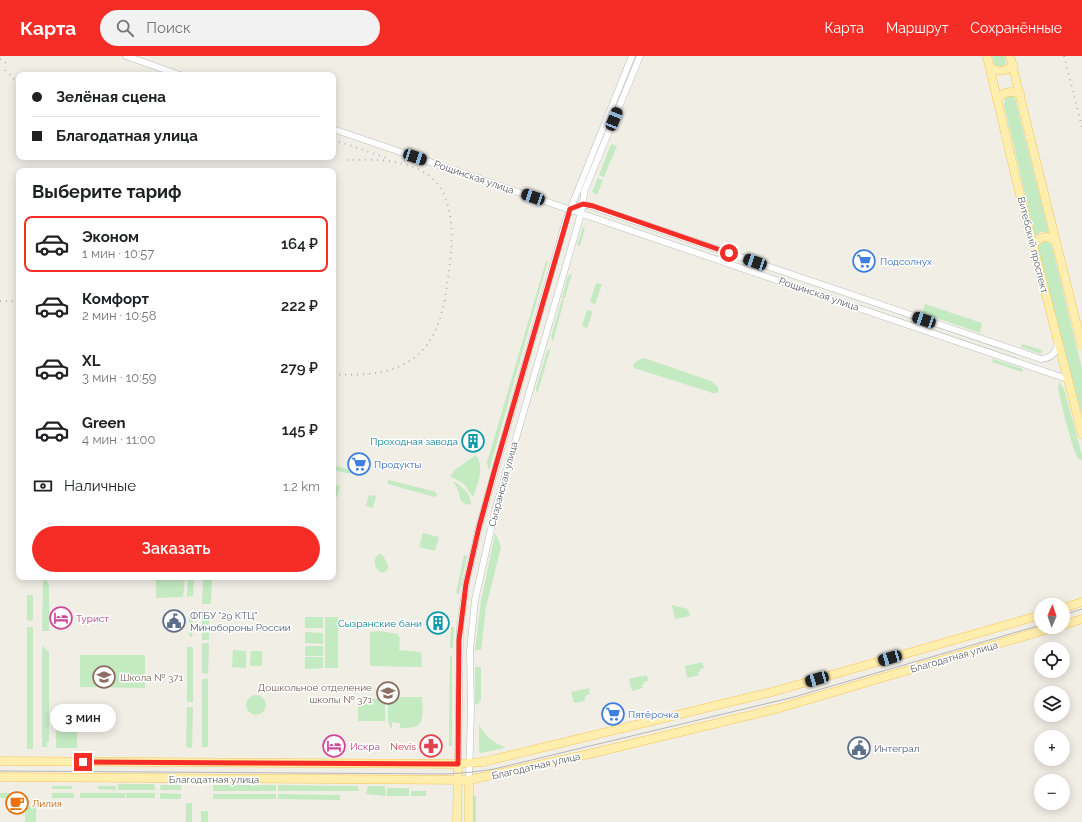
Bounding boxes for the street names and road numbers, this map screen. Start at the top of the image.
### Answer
street label: Рощинская улица [432,158,516,196]
street label: Витебский проспект [1016,196,1050,295]
street label: Рощинская улица [777,275,861,313]
street label: Сызранская улица [486,440,520,528]
street label: Благодатная улица [909,639,999,675]
street label: Благодатная улица [491,750,581,782]
street label: Благодатная улица [169,774,259,785]

